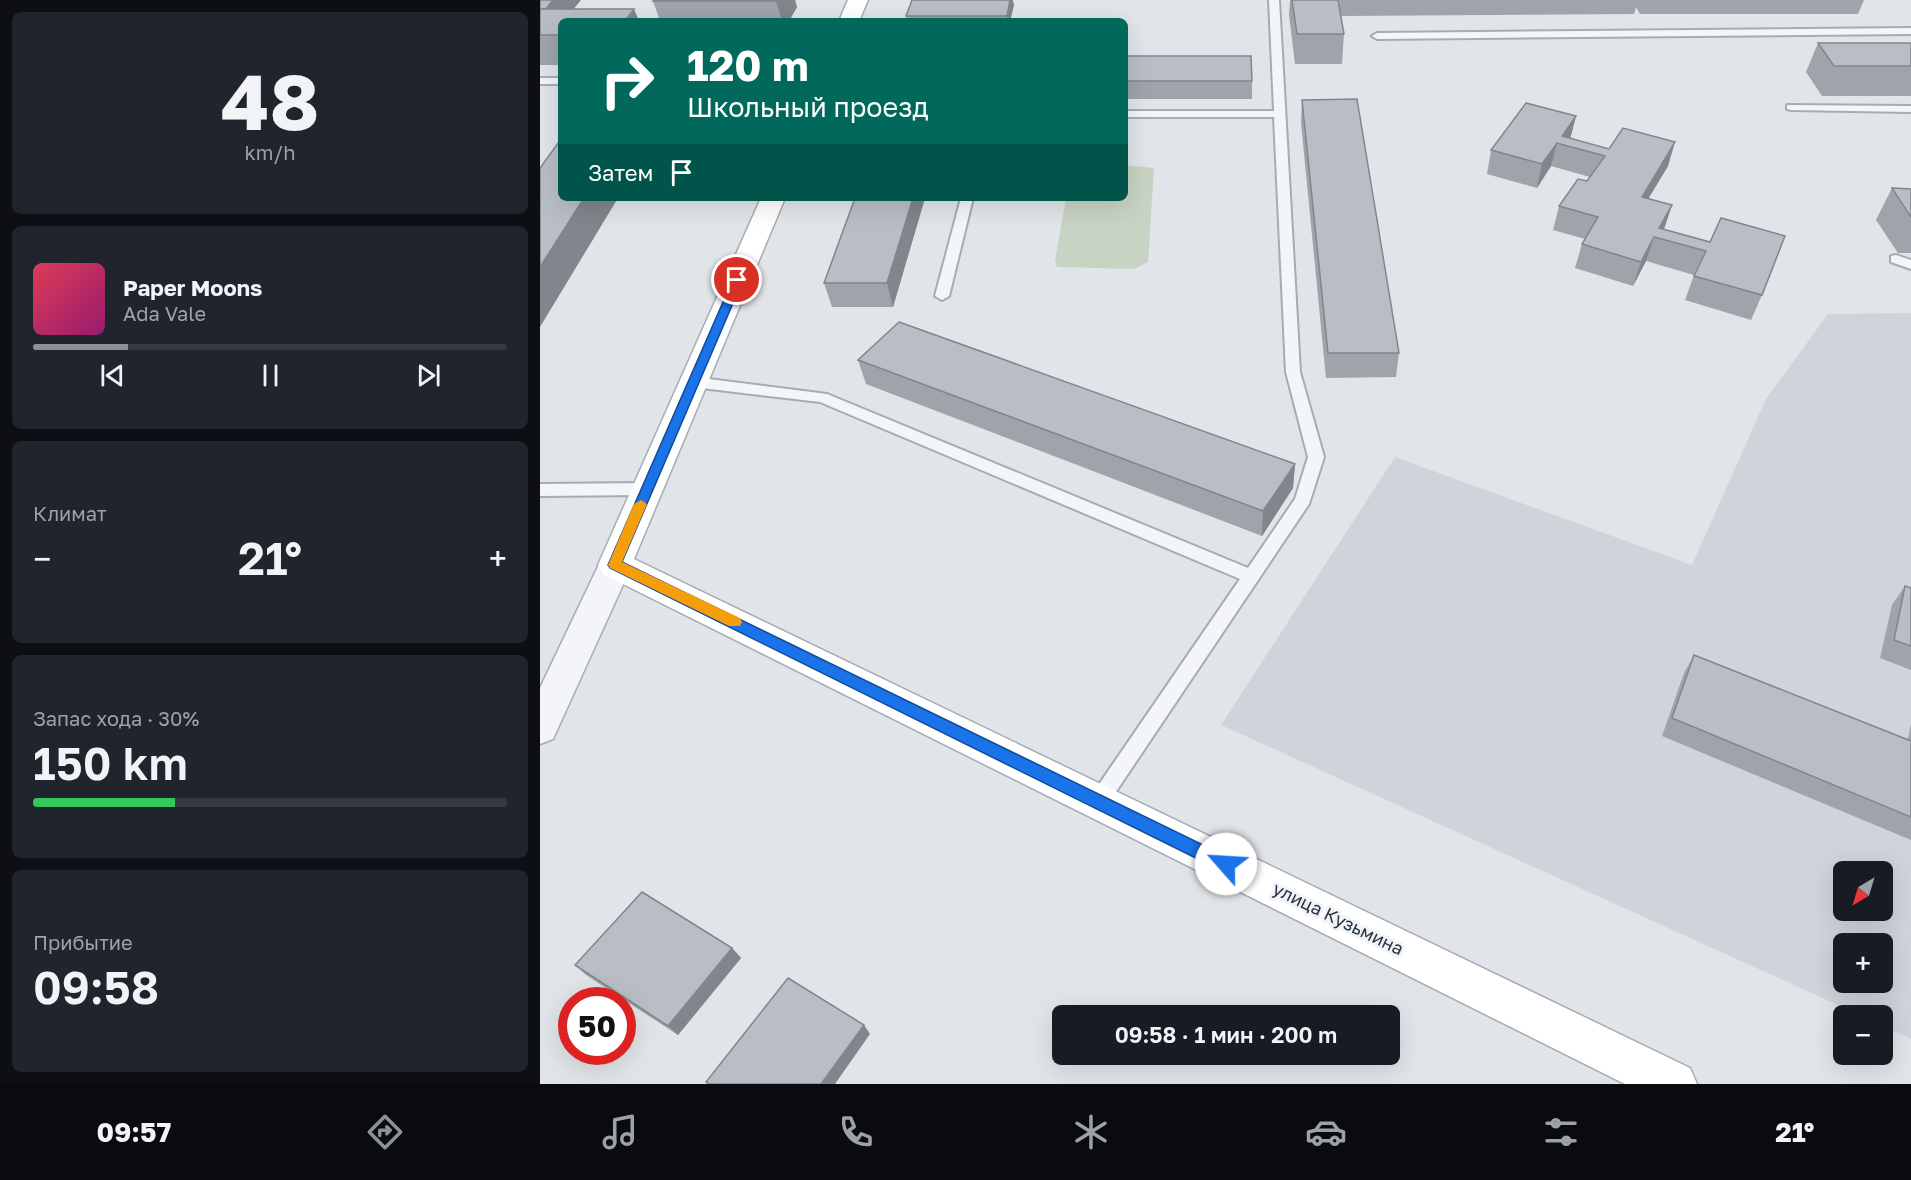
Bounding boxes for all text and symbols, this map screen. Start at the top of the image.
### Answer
text: 120 m [687,40,809,90]
icon: right [588,42,666,120]
text: 48 [221,54,319,147]
text: Школьный проезд [687,91,929,123]
text: km/h [245,140,295,164]
icon: arrive [665,156,698,189]
text: Затем [588,159,653,186]
pin [711,254,762,305]
icon: arrive [720,263,753,296]
text: Paper Moons [123,274,262,301]
text: Ada Vale [123,301,206,325]
icon: previous [96,359,129,392]
icon: pause [254,359,287,392]
icon: next [412,359,445,392]
text: Климат [33,501,107,525]
text: 21° [238,531,302,585]
text: − [33,539,51,578]
text: + [489,539,507,578]
text: Запас хода · 30% [33,706,199,730]
text: 150 km [33,736,188,790]
position arrow [1194,832,1258,896]
north arrow [1833,861,1893,921]
map controls [1833,861,1893,1065]
street label: улица Кузьмина [1269,877,1407,959]
text: Прибытие [33,930,133,954]
button: + [1833,933,1893,993]
text: 09:58 [33,960,159,1014]
speed limit sign: 50 [558,987,636,1065]
button: − [1833,1005,1893,1065]
text: 09:58 · 1 мин · 200 m [1115,1021,1337,1048]
icon: directions [364,1111,406,1153]
icon: music [599,1111,641,1153]
icon: phone [835,1111,877,1153]
icon: climate [1070,1111,1112,1153]
icon: car [1305,1111,1347,1153]
icon: filters [1540,1111,1582,1153]
text: 09:57 [97,1116,171,1148]
text: 21° [1775,1116,1814,1148]

